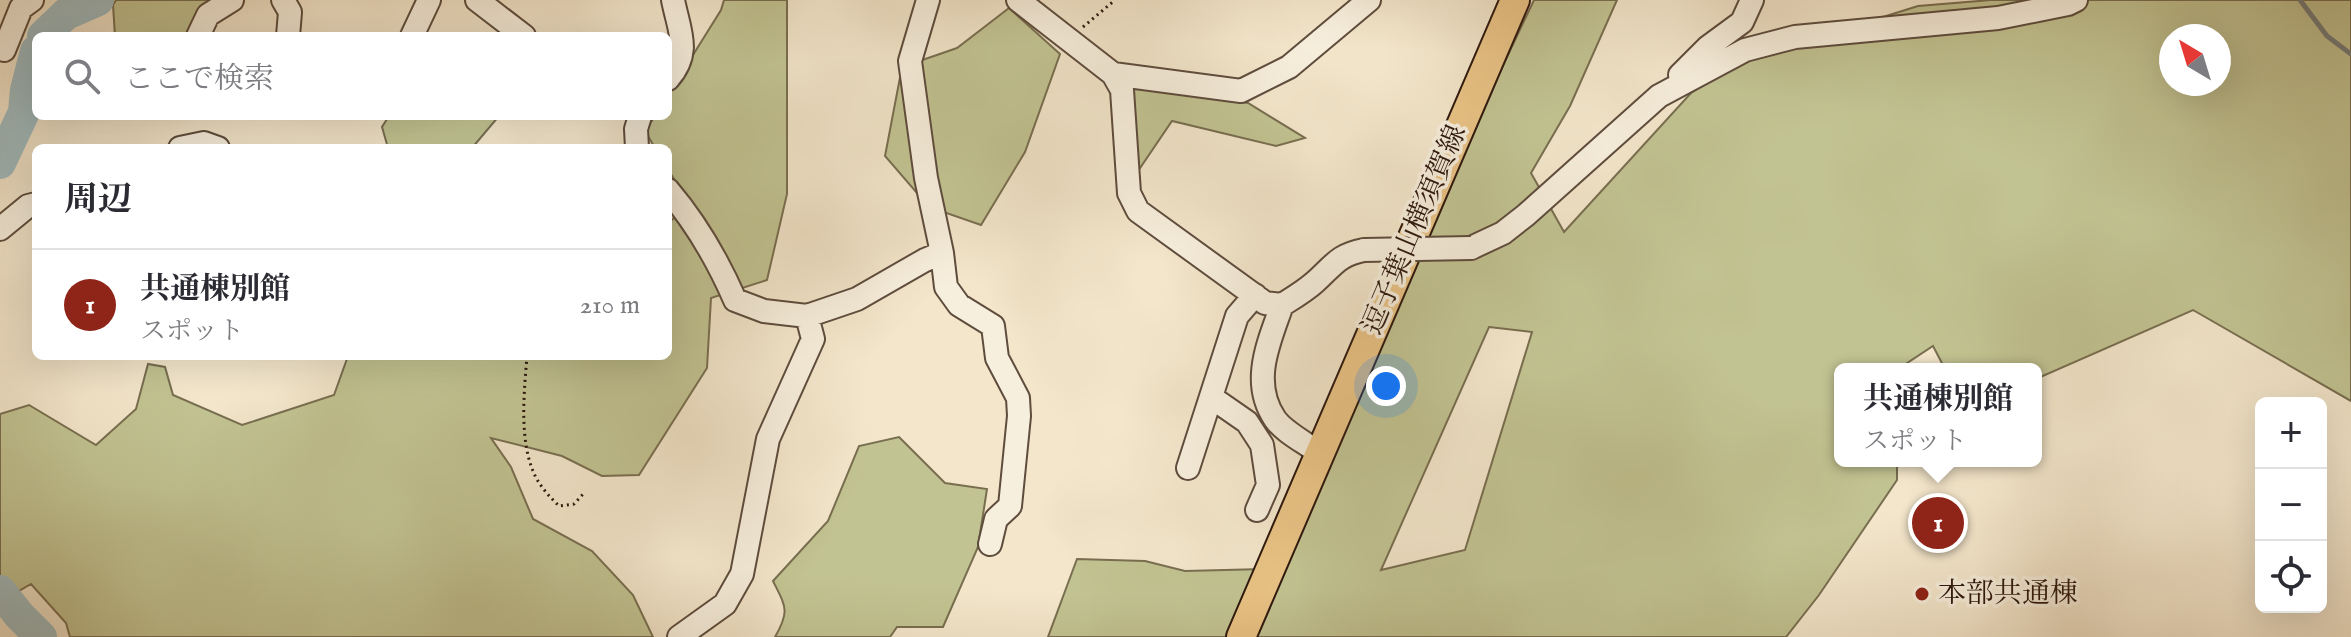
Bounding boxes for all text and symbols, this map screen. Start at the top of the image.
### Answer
north arrow [2159,24,2231,96]
search box [32,32,672,120]
icon: search [60,54,104,98]
text: ここで検索 [124,61,274,99]
street label: 逗子葉山横須賀線 [1355,120,1475,340]
text: 周辺 [64,179,132,222]
text: 共通棟別館 [140,271,290,309]
text: 1 [85,289,95,322]
text: 210 m [580,289,640,322]
text: スポット [140,315,244,348]
popup [1834,363,2042,467]
your location [1366,366,1406,406]
text: 共通棟別館 [1863,381,2013,419]
map controls [2255,397,2327,613]
button: + [2255,397,2327,469]
text: スポット [1863,425,1967,458]
button: − [2255,469,2327,541]
pin: 1 [1912,493,1964,553]
button: locate [2255,541,2327,613]
place label: 本部共通棟 [1938,577,2078,612]
marker: 本部共通棟 [1913,585,1931,603]

